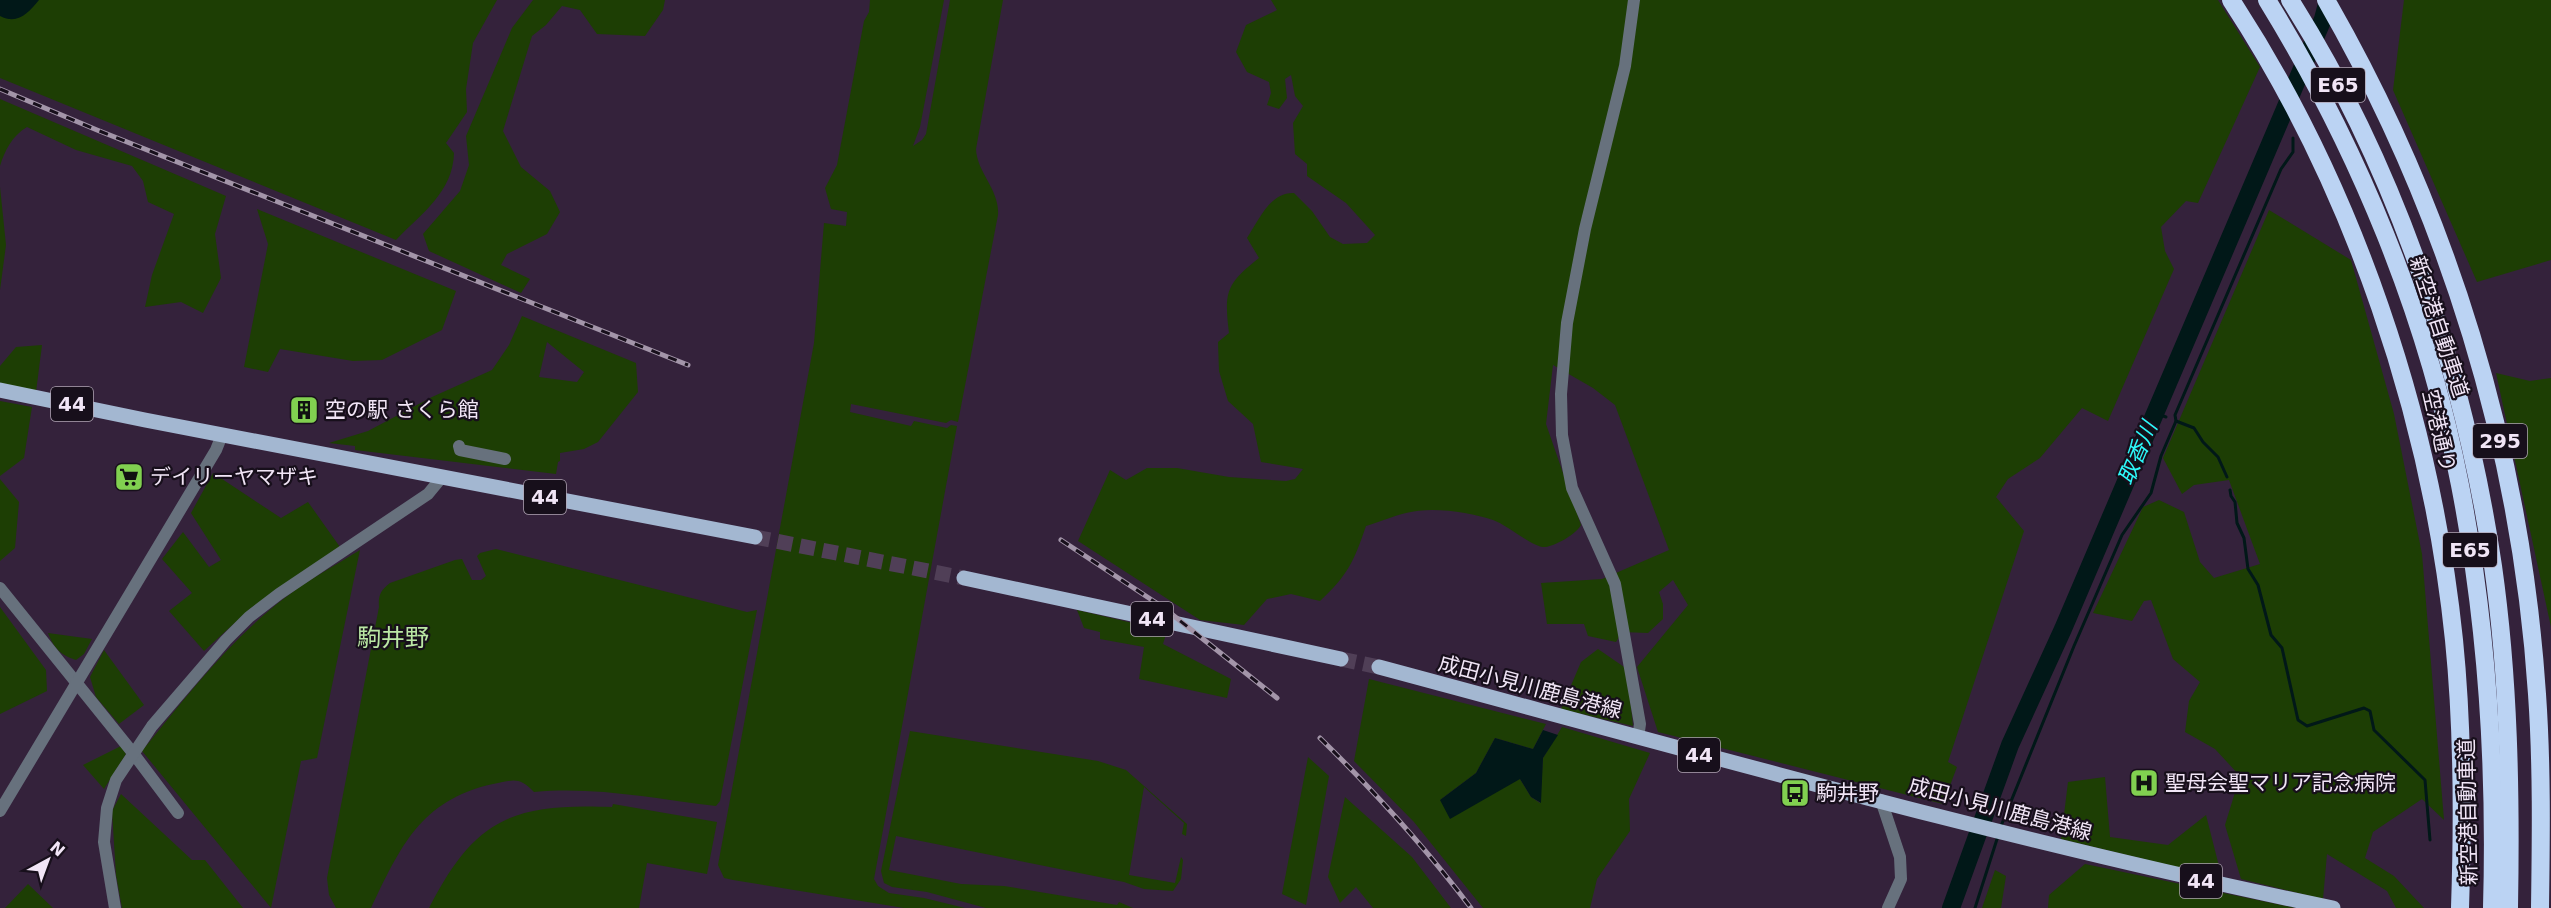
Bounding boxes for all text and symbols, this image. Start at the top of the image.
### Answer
road number: E65 [2311,68,2365,102]
street label: 新空港自動車道 [2405,253,2473,401]
road number: 44 [51,387,93,421]
street label: 空港通り [2418,387,2460,475]
building icon: 空の駅 さくら館 [288,394,320,426]
place label: 空の駅 さくら館 [325,398,479,422]
water label: 取香川 [2113,416,2163,488]
road number: 295 [2473,424,2527,458]
supermarket icon: デイリーヤマザキ [113,461,145,493]
place label: デイリーヤマザキ [150,465,318,489]
road number: 44 [524,480,566,514]
road number: E65 [2443,533,2497,567]
road number: 44 [1131,602,1173,636]
district label: 駒井野 [357,624,429,652]
street label: 成田小見川鹿島港線 [1436,651,1624,723]
road number: 44 [1678,738,1720,772]
street label: 新空港自動車道 [2455,738,2481,886]
hospital icon: 聖母会聖マリア記念病院 [2128,767,2160,799]
place label: 聖母会聖マリア記念病院 [2165,771,2396,795]
street label: 成田小見川鹿島港線 [1906,773,2094,845]
bus stop icon: 駒井野 [1779,777,1811,809]
place label: 駒井野 [1816,781,1879,805]
north arrow [18,830,78,890]
text: N [46,837,69,861]
road number: 44 [2180,864,2222,898]

